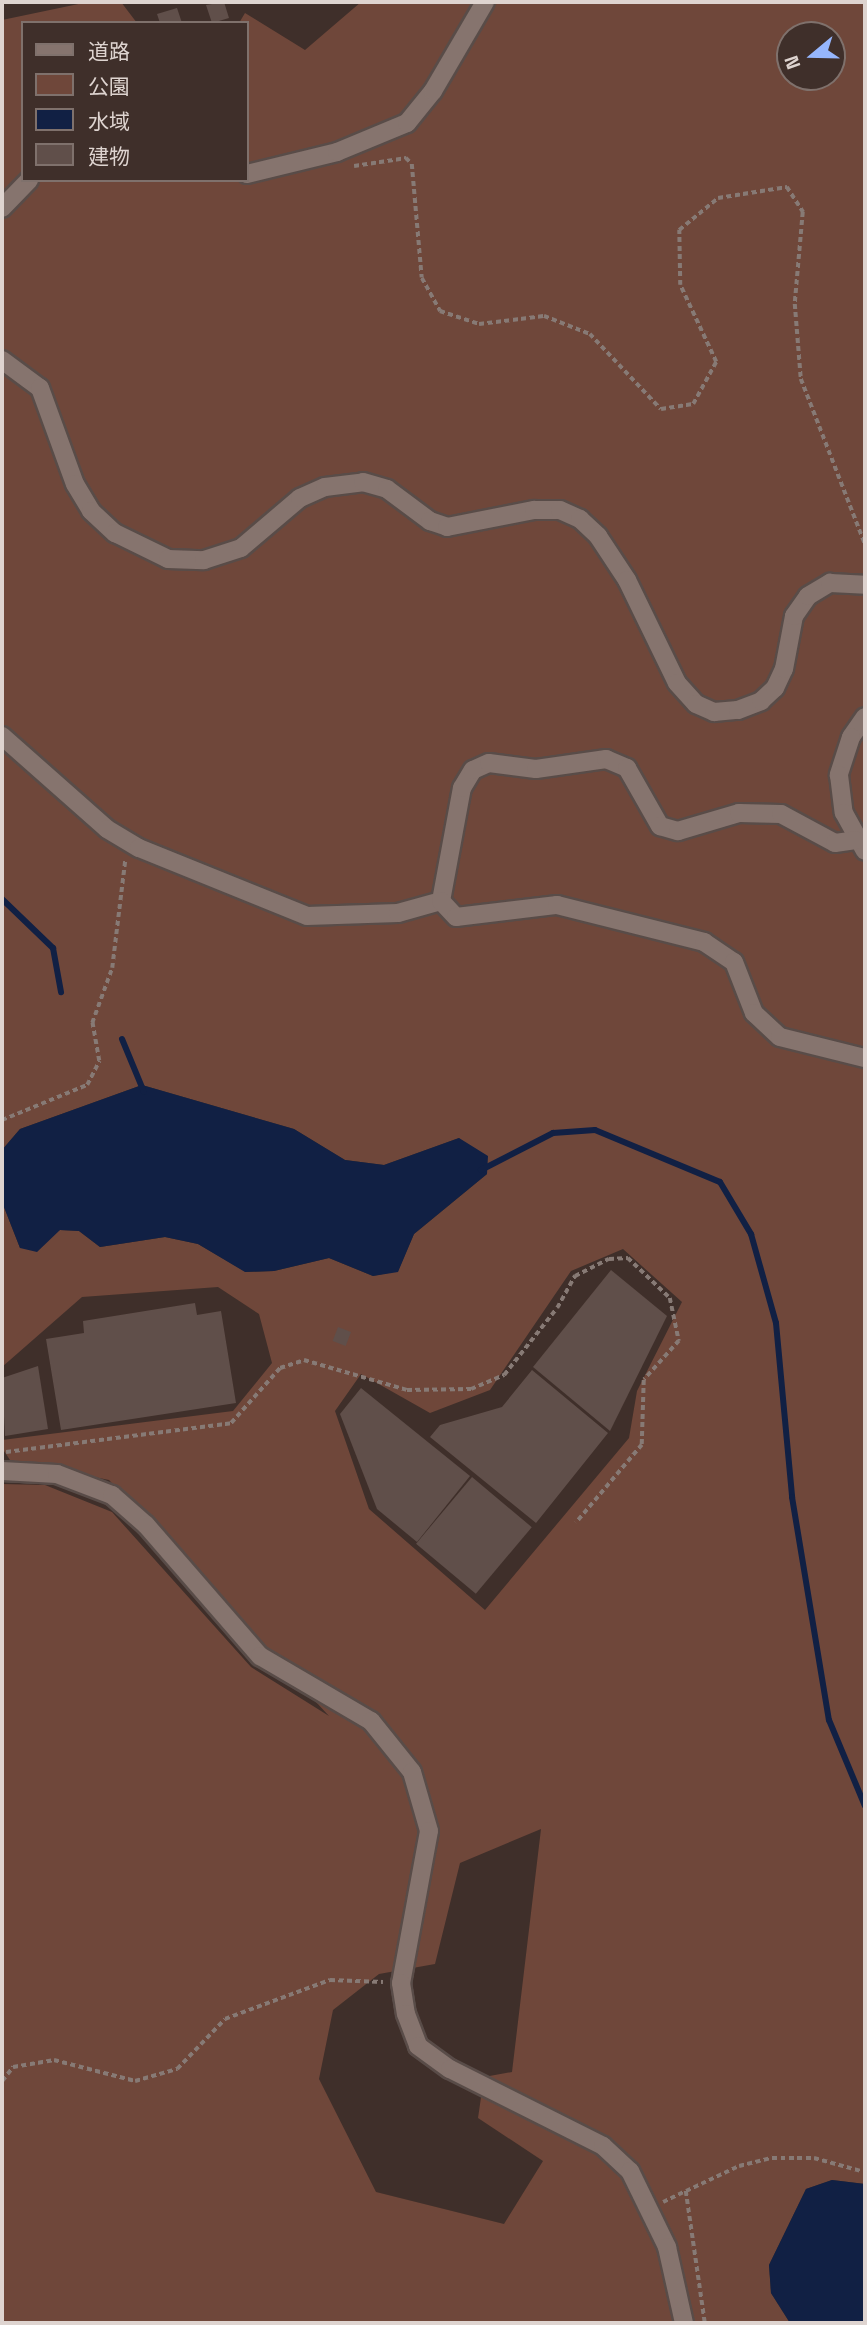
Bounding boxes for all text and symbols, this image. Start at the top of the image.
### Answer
legend [21,21,248,182]
north arrow [776,21,846,91]
text: 道路 [88,38,130,65]
text: N [779,52,806,72]
text: 公園 [88,73,130,100]
text: 水域 [88,108,130,135]
text: 建物 [88,143,130,170]

